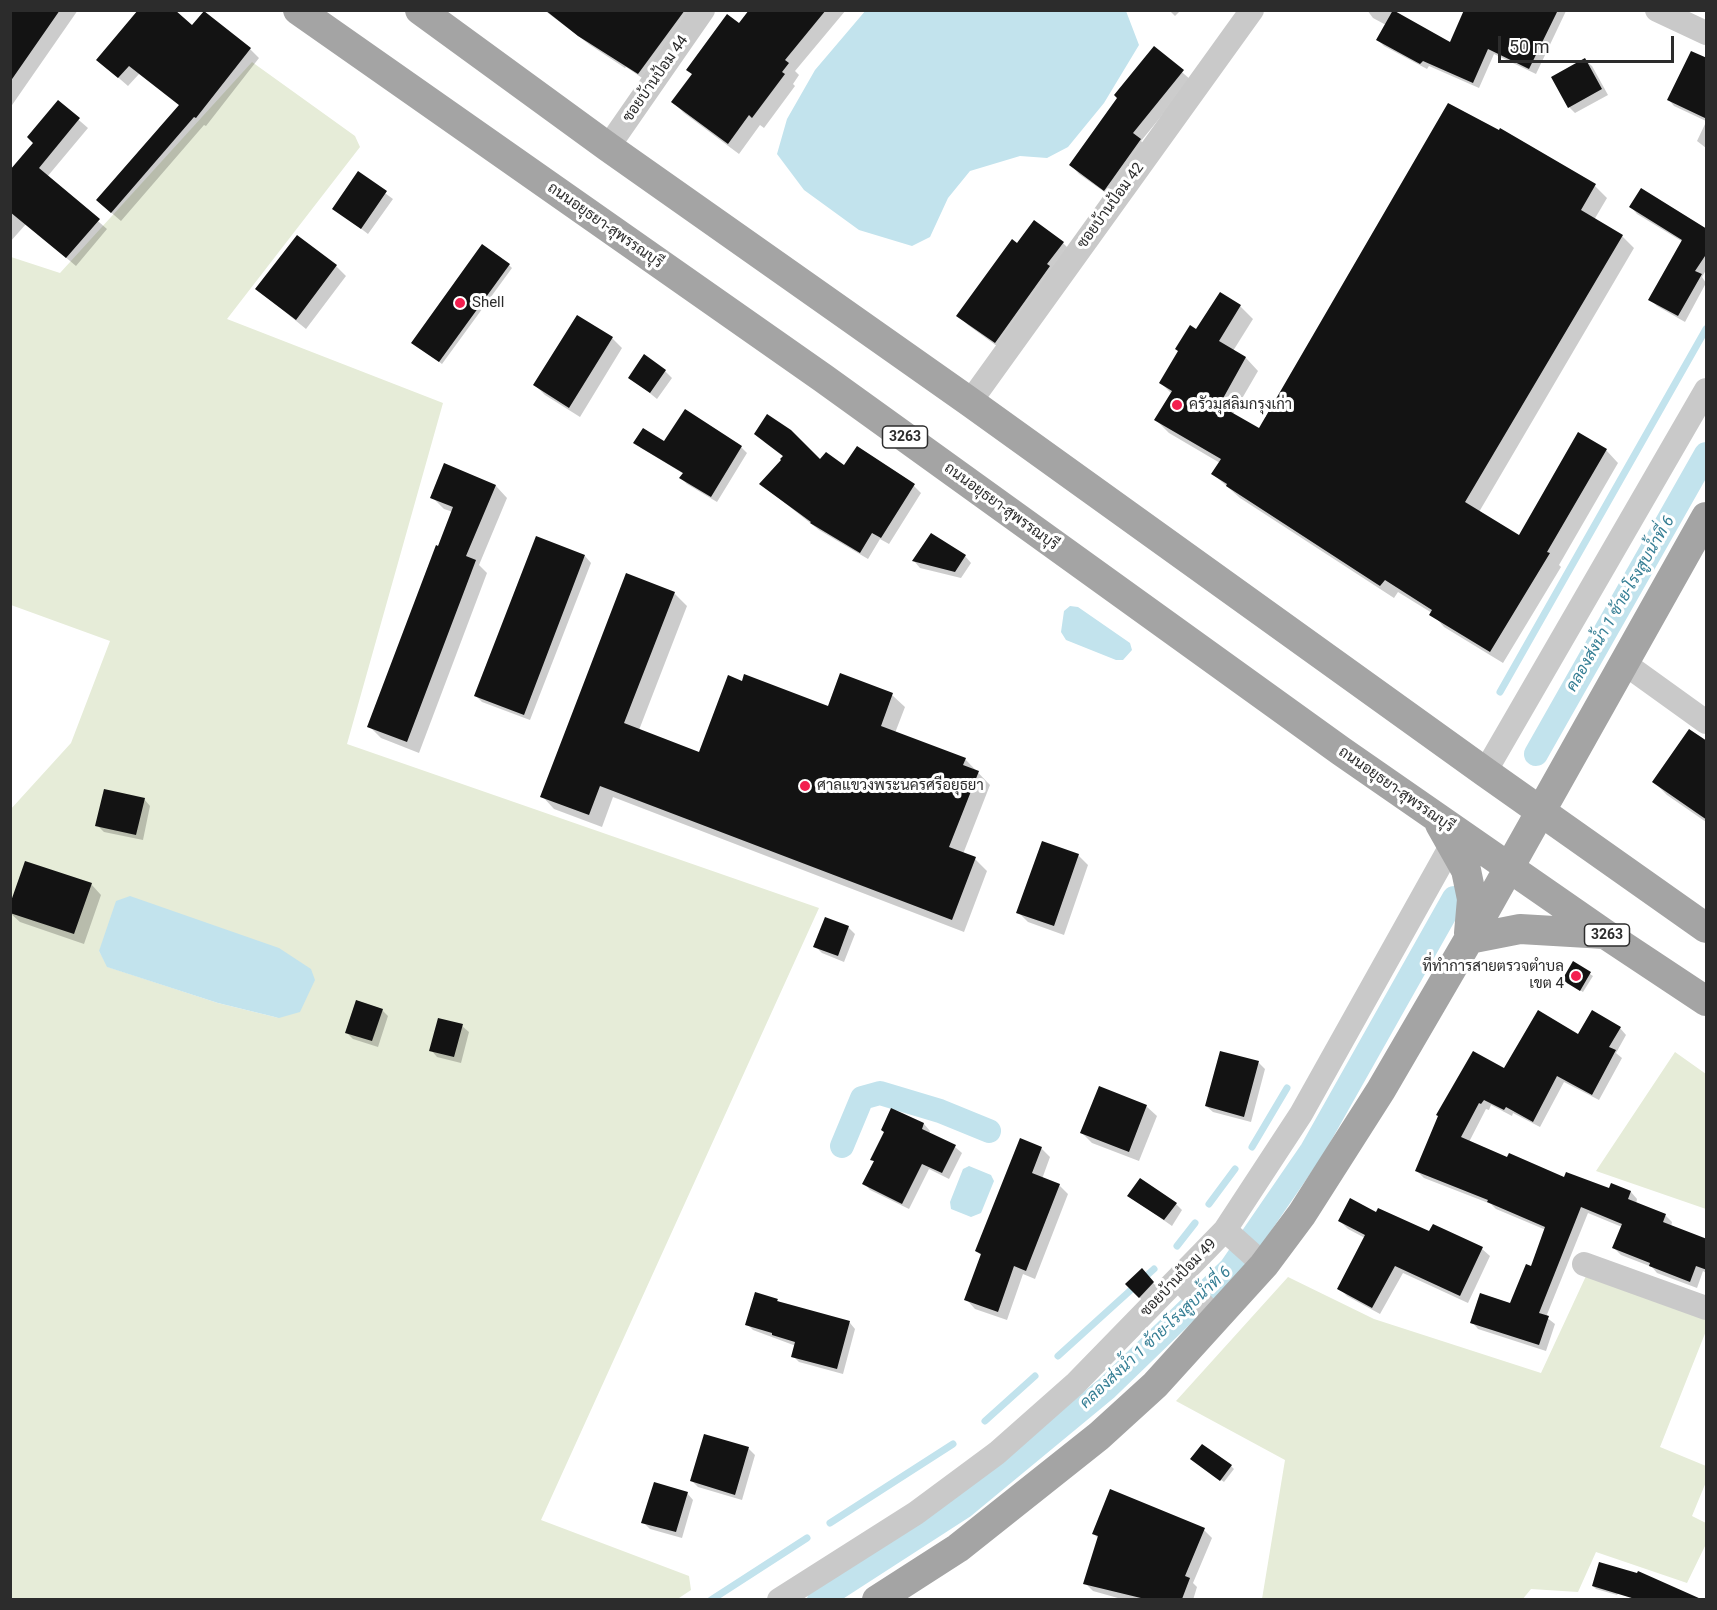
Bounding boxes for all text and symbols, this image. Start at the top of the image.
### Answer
scale bar [1501,24,1676,62]
street label: ซอยบ้านป้อม 44 [620,32,692,126]
text: 50 m [1509,36,1549,57]
street label: ซอยบ้านป้อม 42 [1074,160,1148,252]
street label: ถนนอยุธยา-สุพรรณบุรี [544,179,666,273]
place label: Shell [472,294,504,312]
marker: Shell [453,296,467,310]
place label: ครัวมุสลิมกรุงเก่า [1189,396,1292,414]
marker: ครัวมุสลิมกรุงเก่า [1170,398,1184,412]
road number: 3263 [882,426,928,448]
street label: ถนนอยุธยา-สุพรรณบุรี [940,460,1062,554]
water label: คลองส่งน้ำ 1 ซ้าย-โรงสูบน้ำที่ 6 [1563,513,1679,695]
street label: ถนนอยุธยา-สุพรรณบุรี [1335,743,1457,837]
place label: ศาลแขวงพระนครศรีอยุธยา [817,777,984,795]
marker: ศาลแขวงพระนครศรีอยุธยา [798,779,812,793]
road number: 3263 [1584,924,1630,946]
place label: ที่ทำการสายตรวจตำบล เขต 4 [1422,958,1564,993]
marker: ที่ทำการสายตรวจตำบล เขต 4 [1569,969,1583,983]
street label: ซอยบ้านป้อม 49 [1137,1235,1221,1321]
water label: คลองส่งน้ำ 1 ซ้าย-โรงสูบน้ำที่ 6 [1077,1263,1235,1413]

